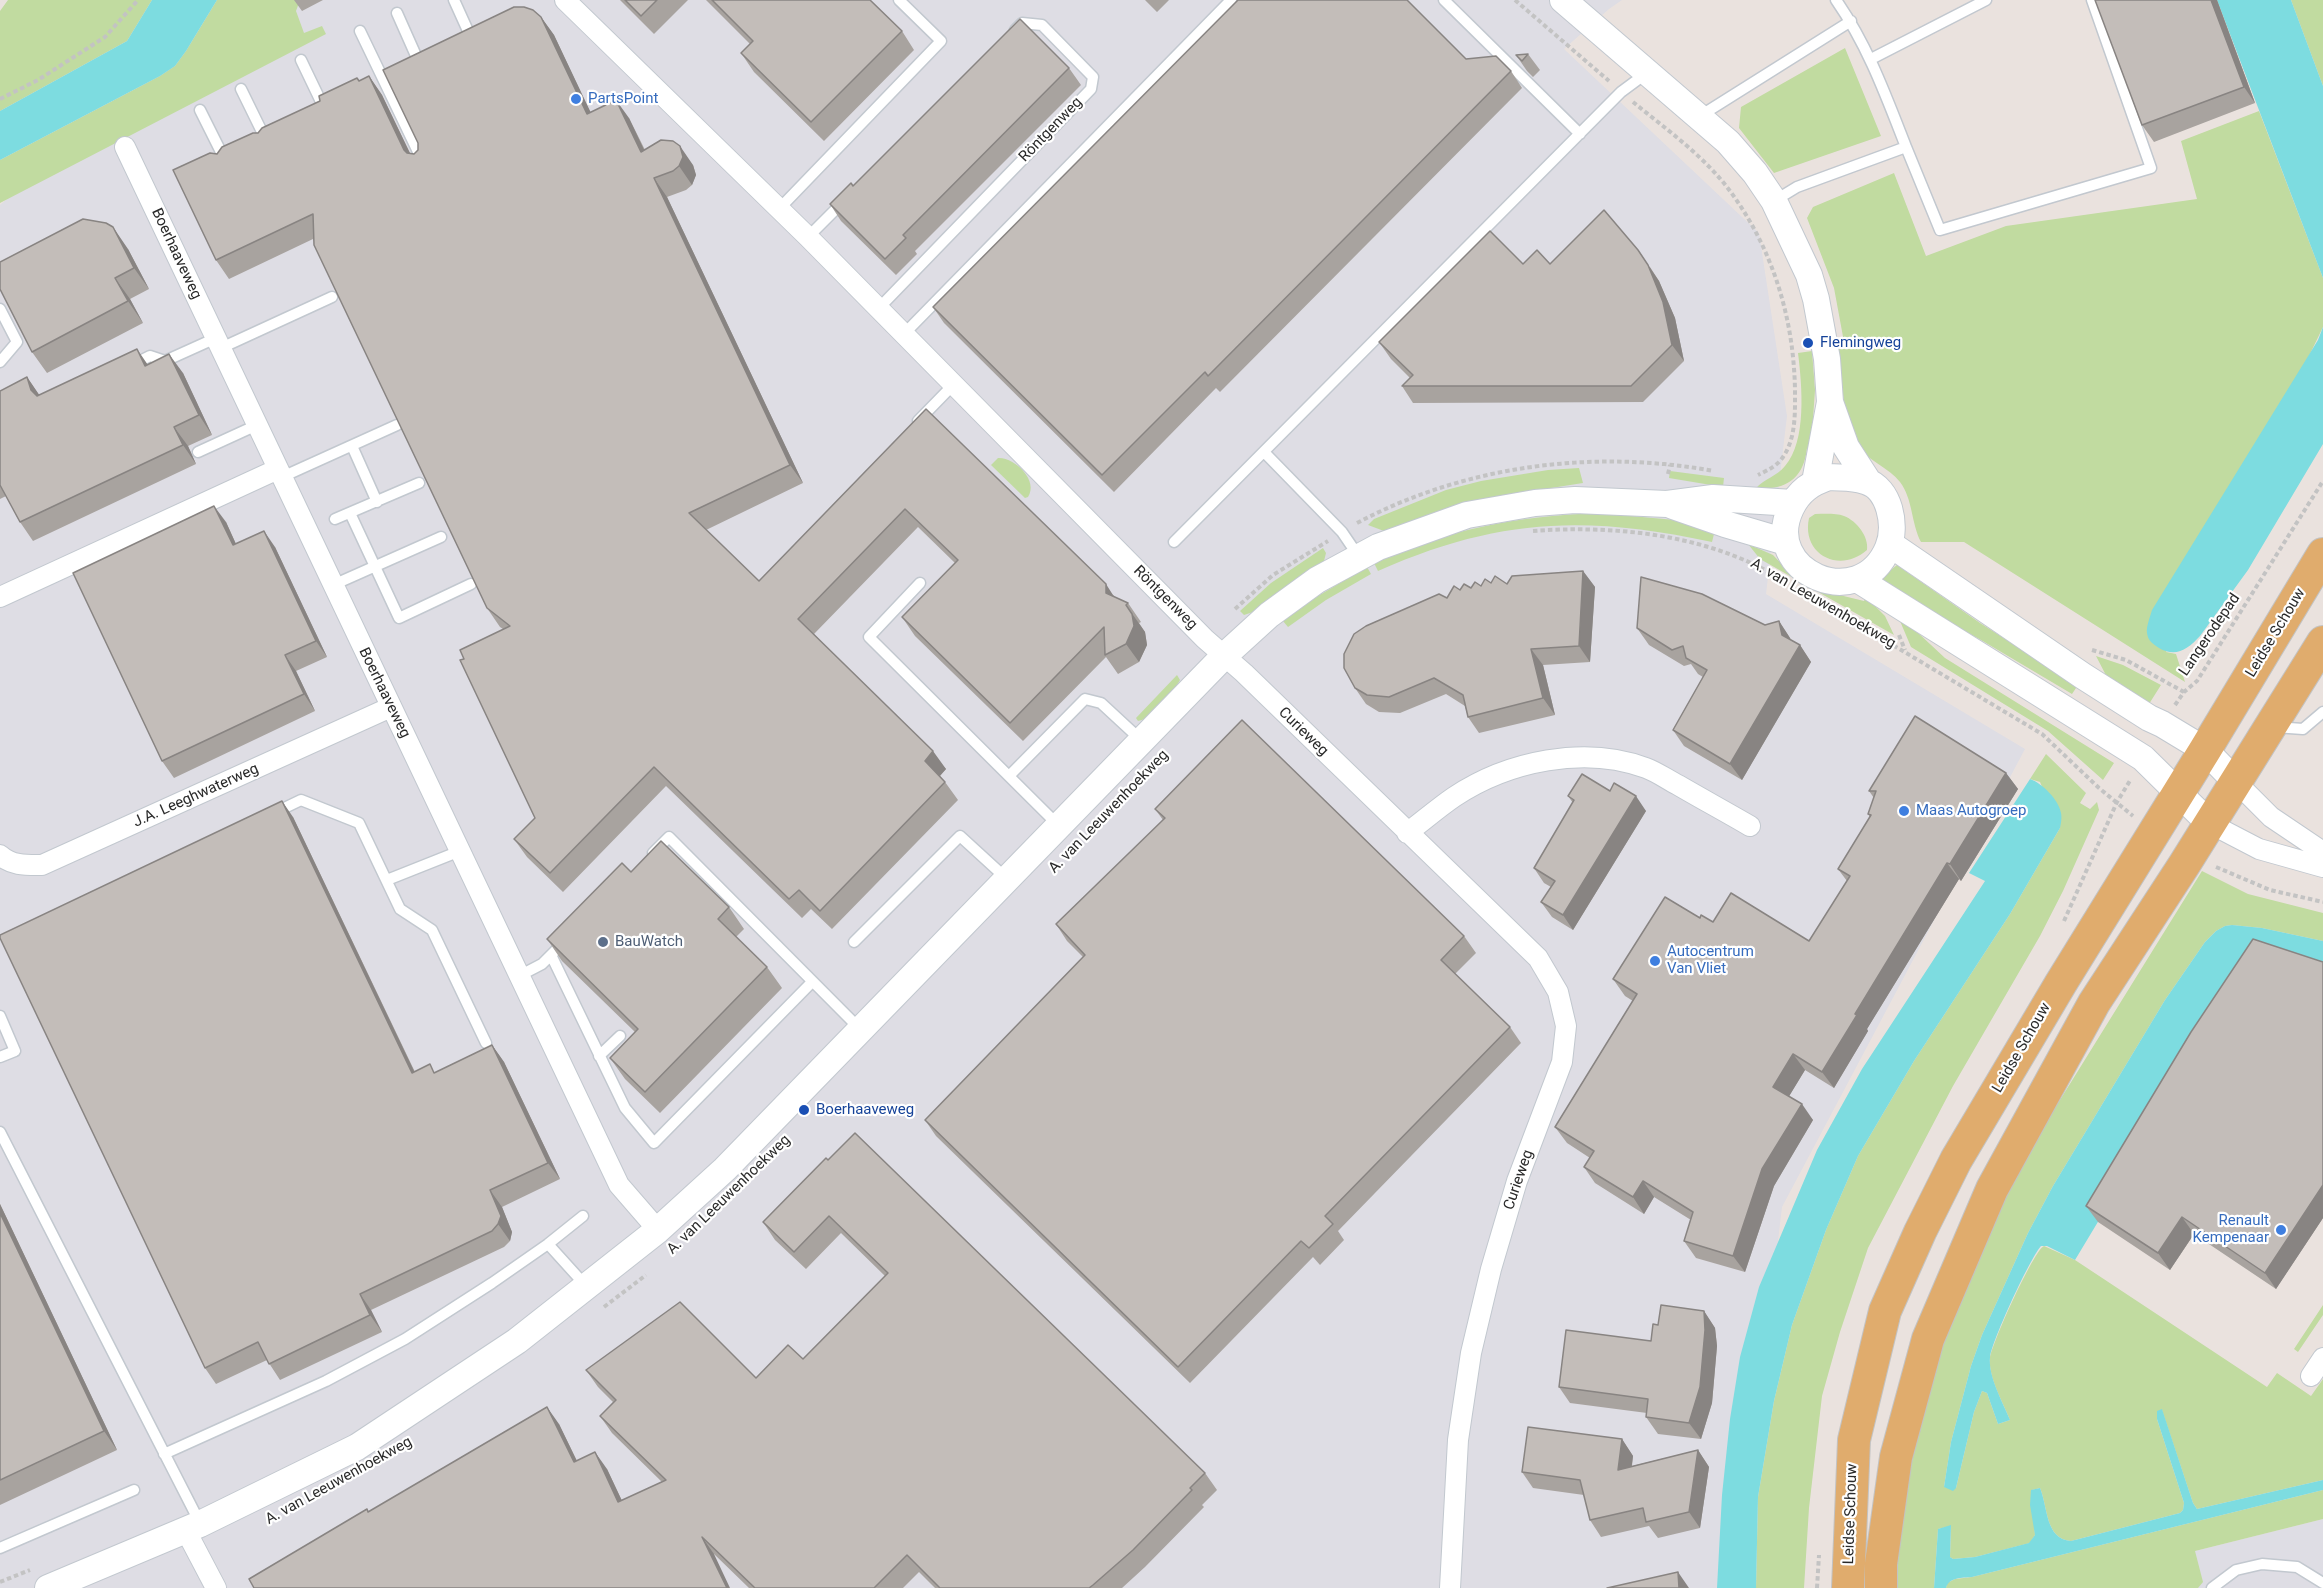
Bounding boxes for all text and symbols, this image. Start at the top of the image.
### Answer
place label: PartsPoint [588,90,658,108]
marker: PartsPoint [569,92,583,106]
street label: Röntgenweg [1016,94,1086,166]
street label: Boerhaaveweg [147,206,205,302]
place label: Flemingweg [1820,334,1901,352]
marker: Flemingweg [1801,336,1815,350]
street label: A. van Leeuwenhoekweg [1747,555,1899,653]
street label: Röntgenweg [1129,562,1201,634]
street label: Leidse Schouw [2242,585,2310,681]
street label: Langerodepad [2176,590,2244,680]
street label: Boerhaaveweg [354,645,414,741]
street label: Curieweg [1274,704,1332,760]
street label: A. van Leeuwenhoekweg [1045,747,1173,877]
street label: J.A. Leeghwaterweg [130,760,262,832]
place label: Maas Autogroep [1916,802,2026,820]
marker: Maas Autogroep [1897,804,1911,818]
place label: BauWatch [615,933,683,951]
marker: BauWatch [596,935,610,949]
place label: Autocentrum Van Vliet [1667,943,1754,978]
marker: Autocentrum Van Vliet [1648,954,1662,968]
street label: Leidse Schouw [1989,1000,2055,1096]
place label: Boerhaaveweg [816,1101,914,1119]
marker: Boerhaaveweg [797,1103,811,1117]
street label: A. van Leeuwenhoekweg [664,1131,794,1259]
street label: Curieweg [1500,1148,1538,1212]
place label: Renault Kempenaar [2193,1212,2269,1247]
marker: Renault Kempenaar [2274,1223,2288,1237]
street label: A. van Leeuwenhoekweg [263,1433,415,1529]
street label: Leidse Schouw [1840,1463,1862,1565]

